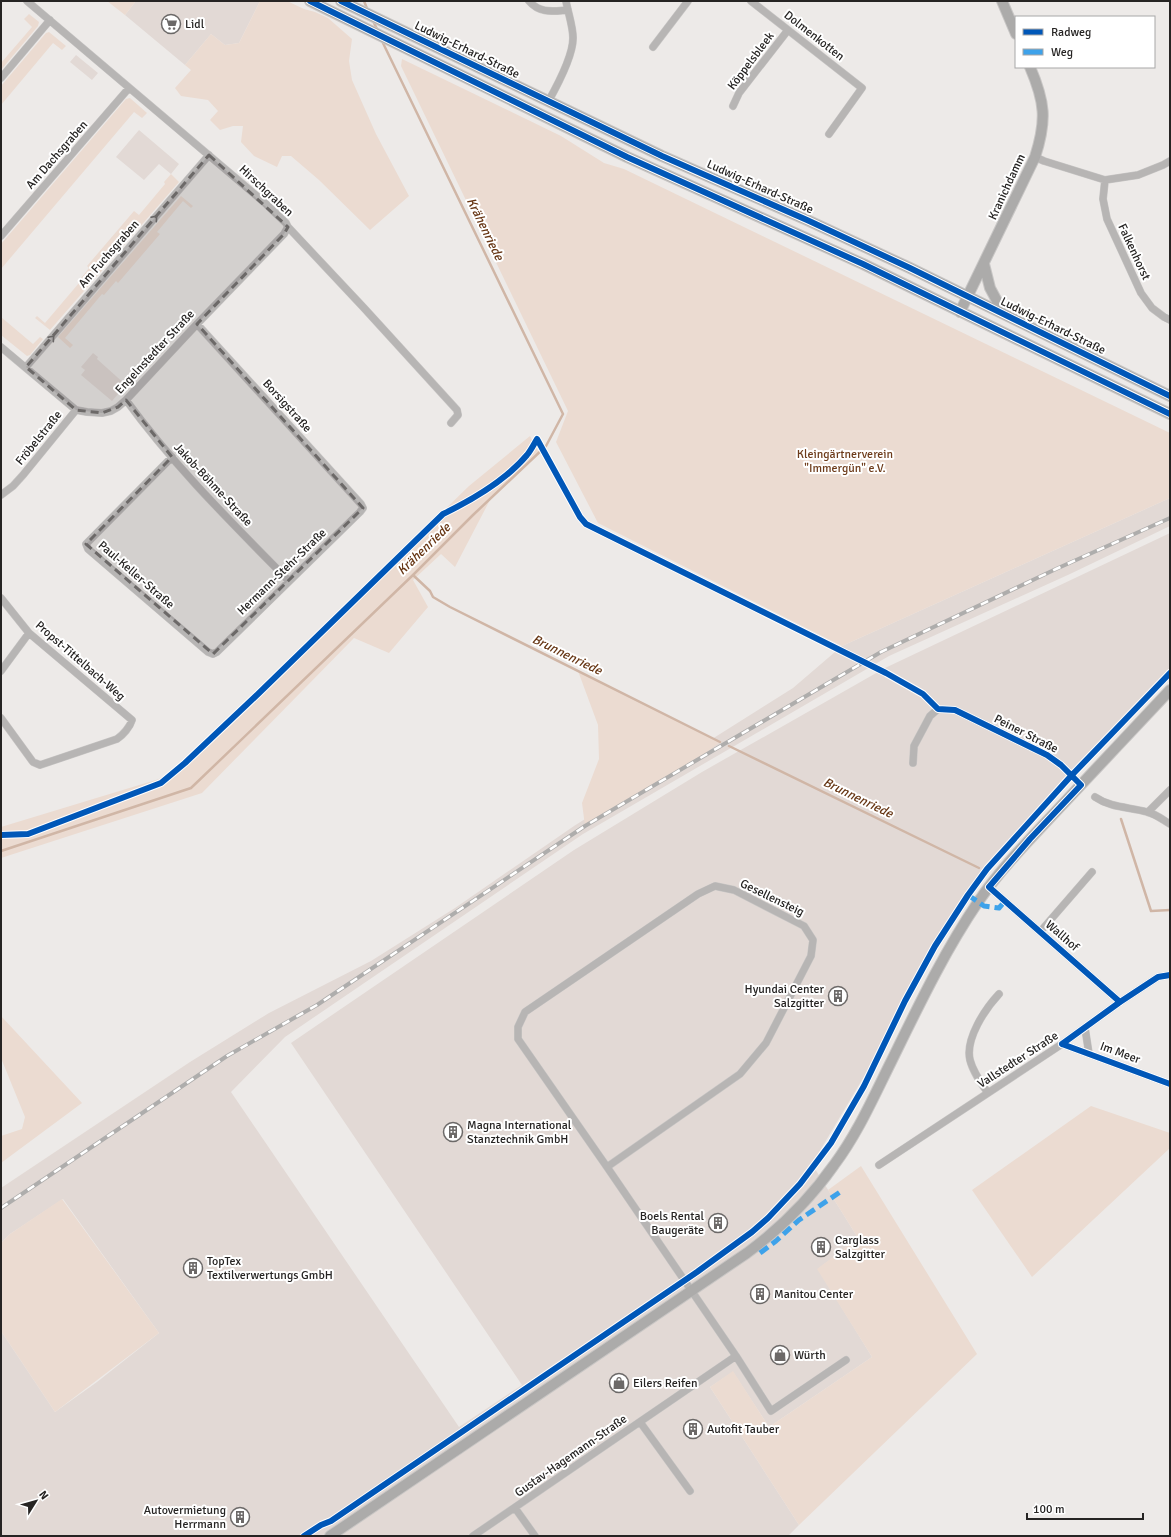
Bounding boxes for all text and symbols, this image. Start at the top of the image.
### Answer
street label: Dolmenkotten [781,8,847,64]
supermarket icon: Lidl [160,13,182,35]
legend [1015,16,1155,68]
place label: Lidl [185,17,205,32]
street label: Ludwig-Erhard-Straße [412,18,522,82]
text: Radweg [1051,25,1091,40]
street label: Köppelsbleek [724,29,778,93]
text: Weg [1051,45,1073,60]
street label: Am Dachsgraben [23,118,91,192]
street label: Kranichdamm [985,152,1029,222]
street label: Ludwig-Erhard-Straße [704,157,816,217]
street label: Hirschgraben [236,162,296,220]
water label: Krähenriede [463,195,508,264]
one-way arrow [150,216,157,223]
street label: Am Fuchsgraben [75,217,143,291]
street label: Falkenhorst [1114,221,1154,283]
street label: Ludwig-Erhard-Straße [998,294,1108,358]
street label: Engelnstedter Straße [112,307,198,397]
one-way arrow [47,335,54,343]
street label: Borsigstraße [259,376,315,436]
street label: Fröbelstraße [13,408,65,468]
street label: Jakob-Böhme-Straße [171,440,255,530]
park label: Kleingärtnerverein "Immergün" e.V. [797,447,893,476]
water label: Krähenriede [394,519,455,578]
street label: Hermann-Stehr-Straße [234,526,330,618]
street label: Paul-Keller-Straße [95,538,177,612]
street label: Propst-Tittelbach-Weg [32,618,128,704]
water label: Brunnenriede [529,631,606,679]
street label: Peiner Straße [991,711,1061,757]
water label: Brunnenriede [820,774,897,822]
street label: Gesellensteig [738,876,806,920]
street label: Wallhof [1042,917,1083,955]
place label: Hyundai Center Salzgitter [745,982,825,1011]
building icon: Hyundai Center Salzgitter [827,985,849,1007]
street label: Vallstedter Straße [975,1028,1061,1092]
street label: Im Meer [1098,1039,1143,1067]
place label: Magna International Stanztechnik GmbH [467,1118,572,1147]
building icon: Magna International Stanztechnik GmbH [442,1121,464,1143]
place label: Boels Rental Baugeräte [640,1209,704,1238]
building icon: Boels Rental Baugeräte [707,1212,729,1234]
place label: Carglass Salzgitter [835,1233,886,1262]
building icon: Carglass Salzgitter [810,1236,832,1258]
place label: TopTex Textilverwertungs GmbH [207,1254,333,1283]
building icon: TopTex Textilverwertungs GmbH [182,1257,204,1279]
building icon: Manitou Center [749,1283,771,1305]
place label: Manitou Center [774,1287,854,1302]
shop icon: Würth [769,1344,791,1366]
place label: Würth [794,1348,826,1363]
shop icon: Eilers Reifen [608,1372,630,1394]
place label: Eilers Reifen [633,1376,697,1391]
street label: Gustav-Hagemann-Straße [512,1412,630,1500]
building icon: Autofit Tauber [682,1418,704,1440]
place label: Autofit Tauber [707,1422,780,1437]
north arrow [16,1481,56,1521]
text: N [36,1488,51,1502]
scale bar [1027,1495,1143,1521]
text: 100 m [1033,1502,1065,1517]
place label: Autovermietung Herrmann [144,1503,226,1532]
building icon: Autovermietung Herrmann [229,1506,251,1528]

